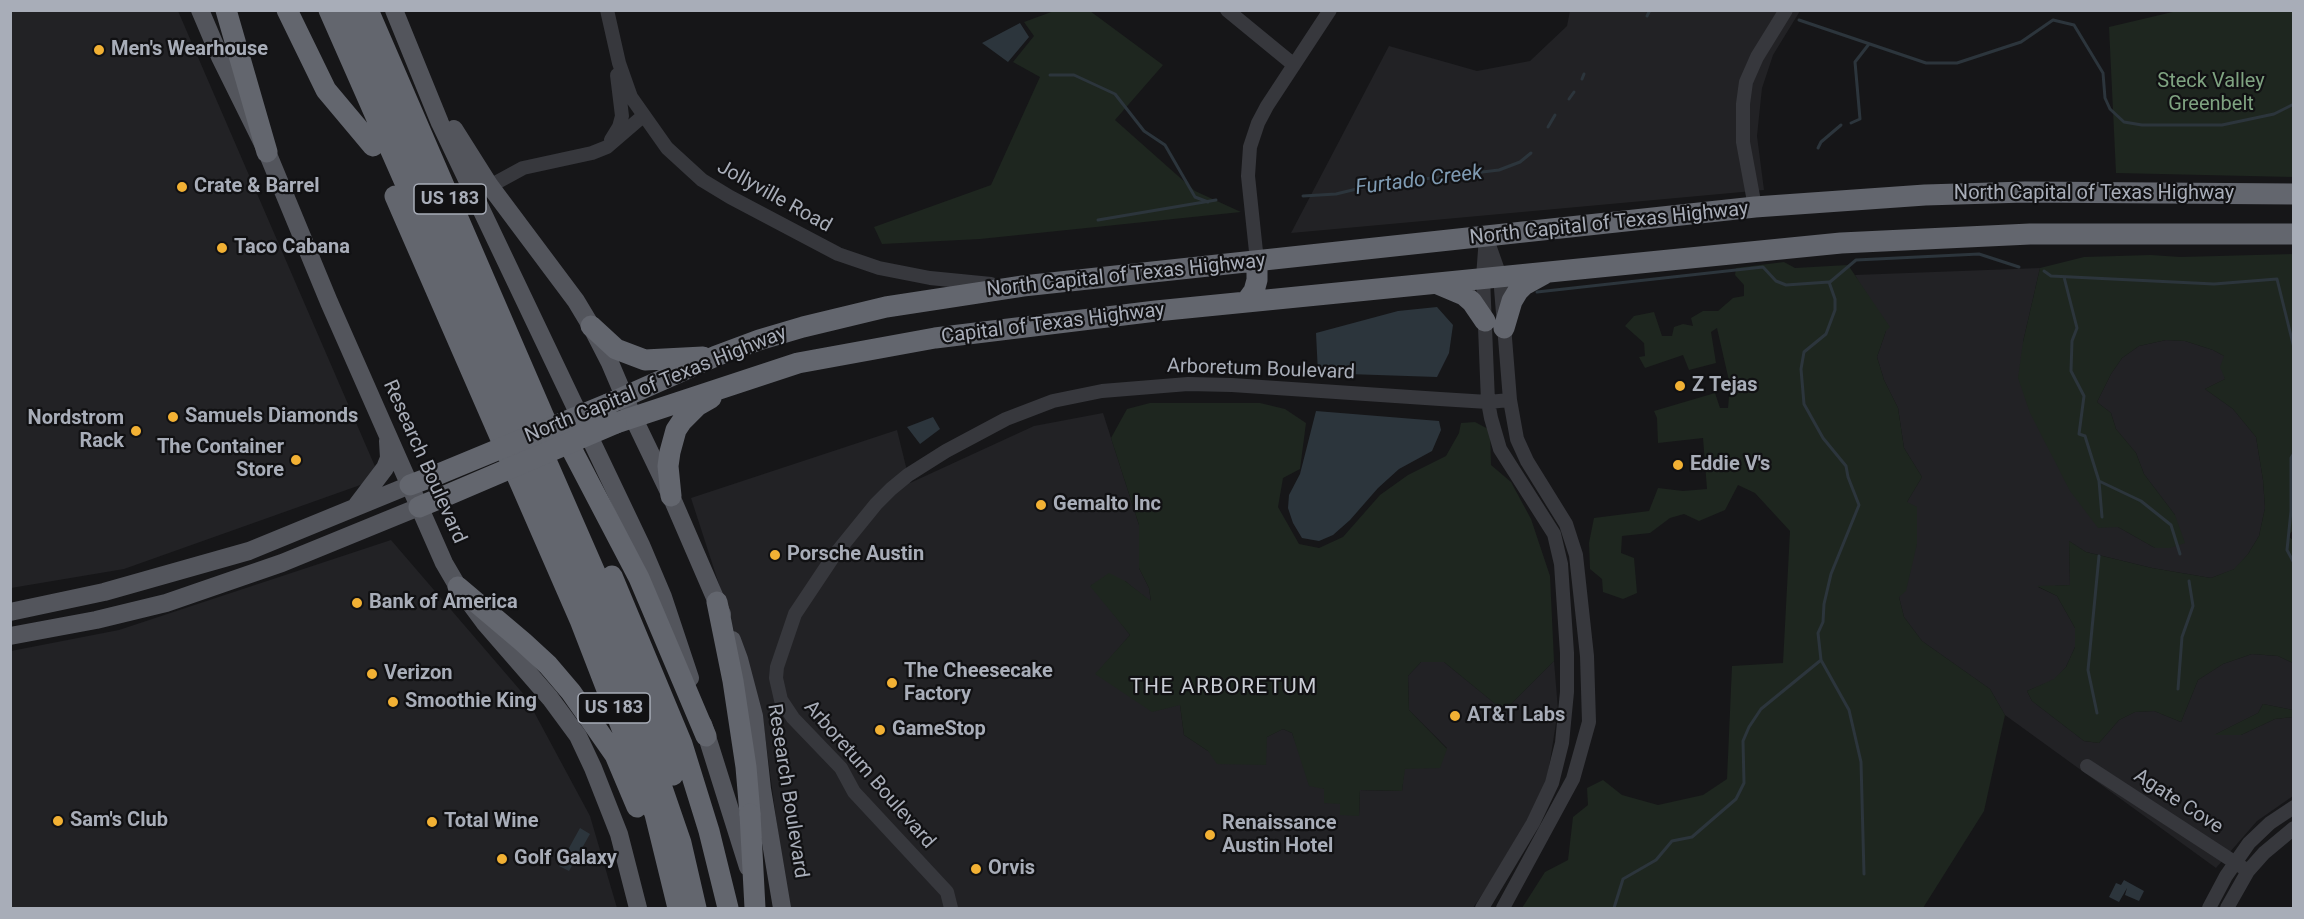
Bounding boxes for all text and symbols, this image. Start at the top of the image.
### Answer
place label: Men's Wearhouse [111,38,268,62]
marker: Men's Wearhouse [92,43,106,57]
park label: Steck Valley Greenbelt [2157,70,2265,117]
street label: Jollyville Road [712,156,836,238]
water label: Furtado Creek [1354,161,1484,201]
place label: Crate & Barrel [194,175,319,199]
marker: Crate & Barrel [175,180,189,194]
street label: North Capital of Texas Highway [1954,182,2234,206]
road number: US 183 [414,184,486,214]
street label: North Capital of Texas Highway [1468,197,1750,251]
place label: Taco Cabana [234,236,350,260]
marker: Taco Cabana [215,241,229,255]
street label: North Capital of Texas Highway [985,249,1267,303]
street label: Capital of Texas Highway [940,298,1166,350]
street label: North Capital of Texas Highway [522,321,790,449]
street label: Arboretum Boulevard [1167,355,1355,385]
place label: Z Tejas [1692,374,1758,398]
street label: Research Boulevard [377,377,471,547]
marker: Z Tejas [1673,379,1687,393]
place label: Samuels Diamonds [185,405,358,429]
place label: Nordstrom Rack [28,407,124,454]
marker: Samuels Diamonds [166,410,180,424]
marker: Nordstrom Rack [129,424,143,438]
place label: The Container Store [157,436,284,483]
marker: The Container Store [289,453,303,467]
place label: Eddie V's [1690,453,1770,477]
marker: Eddie V's [1671,458,1685,472]
place label: Gemalto Inc [1053,493,1161,517]
marker: Gemalto Inc [1034,498,1048,512]
place label: Porsche Austin [787,543,924,567]
marker: Porsche Austin [768,548,782,562]
place label: Bank of America [369,591,518,615]
marker: Bank of America [350,596,364,610]
place label: The Cheesecake Factory [904,660,1053,707]
place label: Verizon [384,662,453,686]
marker: Verizon [365,667,379,681]
district label: THE ARBORETUM [1130,675,1318,701]
marker: The Cheesecake Factory [885,676,899,690]
place label: Smoothie King [405,690,537,714]
road number: US 183 [578,693,650,723]
marker: Smoothie King [386,695,400,709]
street label: Arboretum Boulevard [798,696,940,854]
street label: Research Boulevard [761,702,813,880]
place label: AT&T Labs [1467,704,1565,728]
marker: AT&T Labs [1448,709,1462,723]
place label: GameStop [892,718,986,742]
marker: GameStop [873,723,887,737]
street label: Agate Cove [2129,764,2227,840]
place label: Sam's Club [70,809,168,833]
place label: Total Wine [444,810,539,834]
place label: Renaissance Austin Hotel [1222,812,1337,859]
marker: Sam's Club [51,814,65,828]
marker: Total Wine [425,815,439,829]
marker: Renaissance Austin Hotel [1203,828,1217,842]
place label: Golf Galaxy [514,847,617,871]
marker: Golf Galaxy [495,852,509,866]
place label: Orvis [988,857,1035,881]
marker: Orvis [969,862,983,876]

